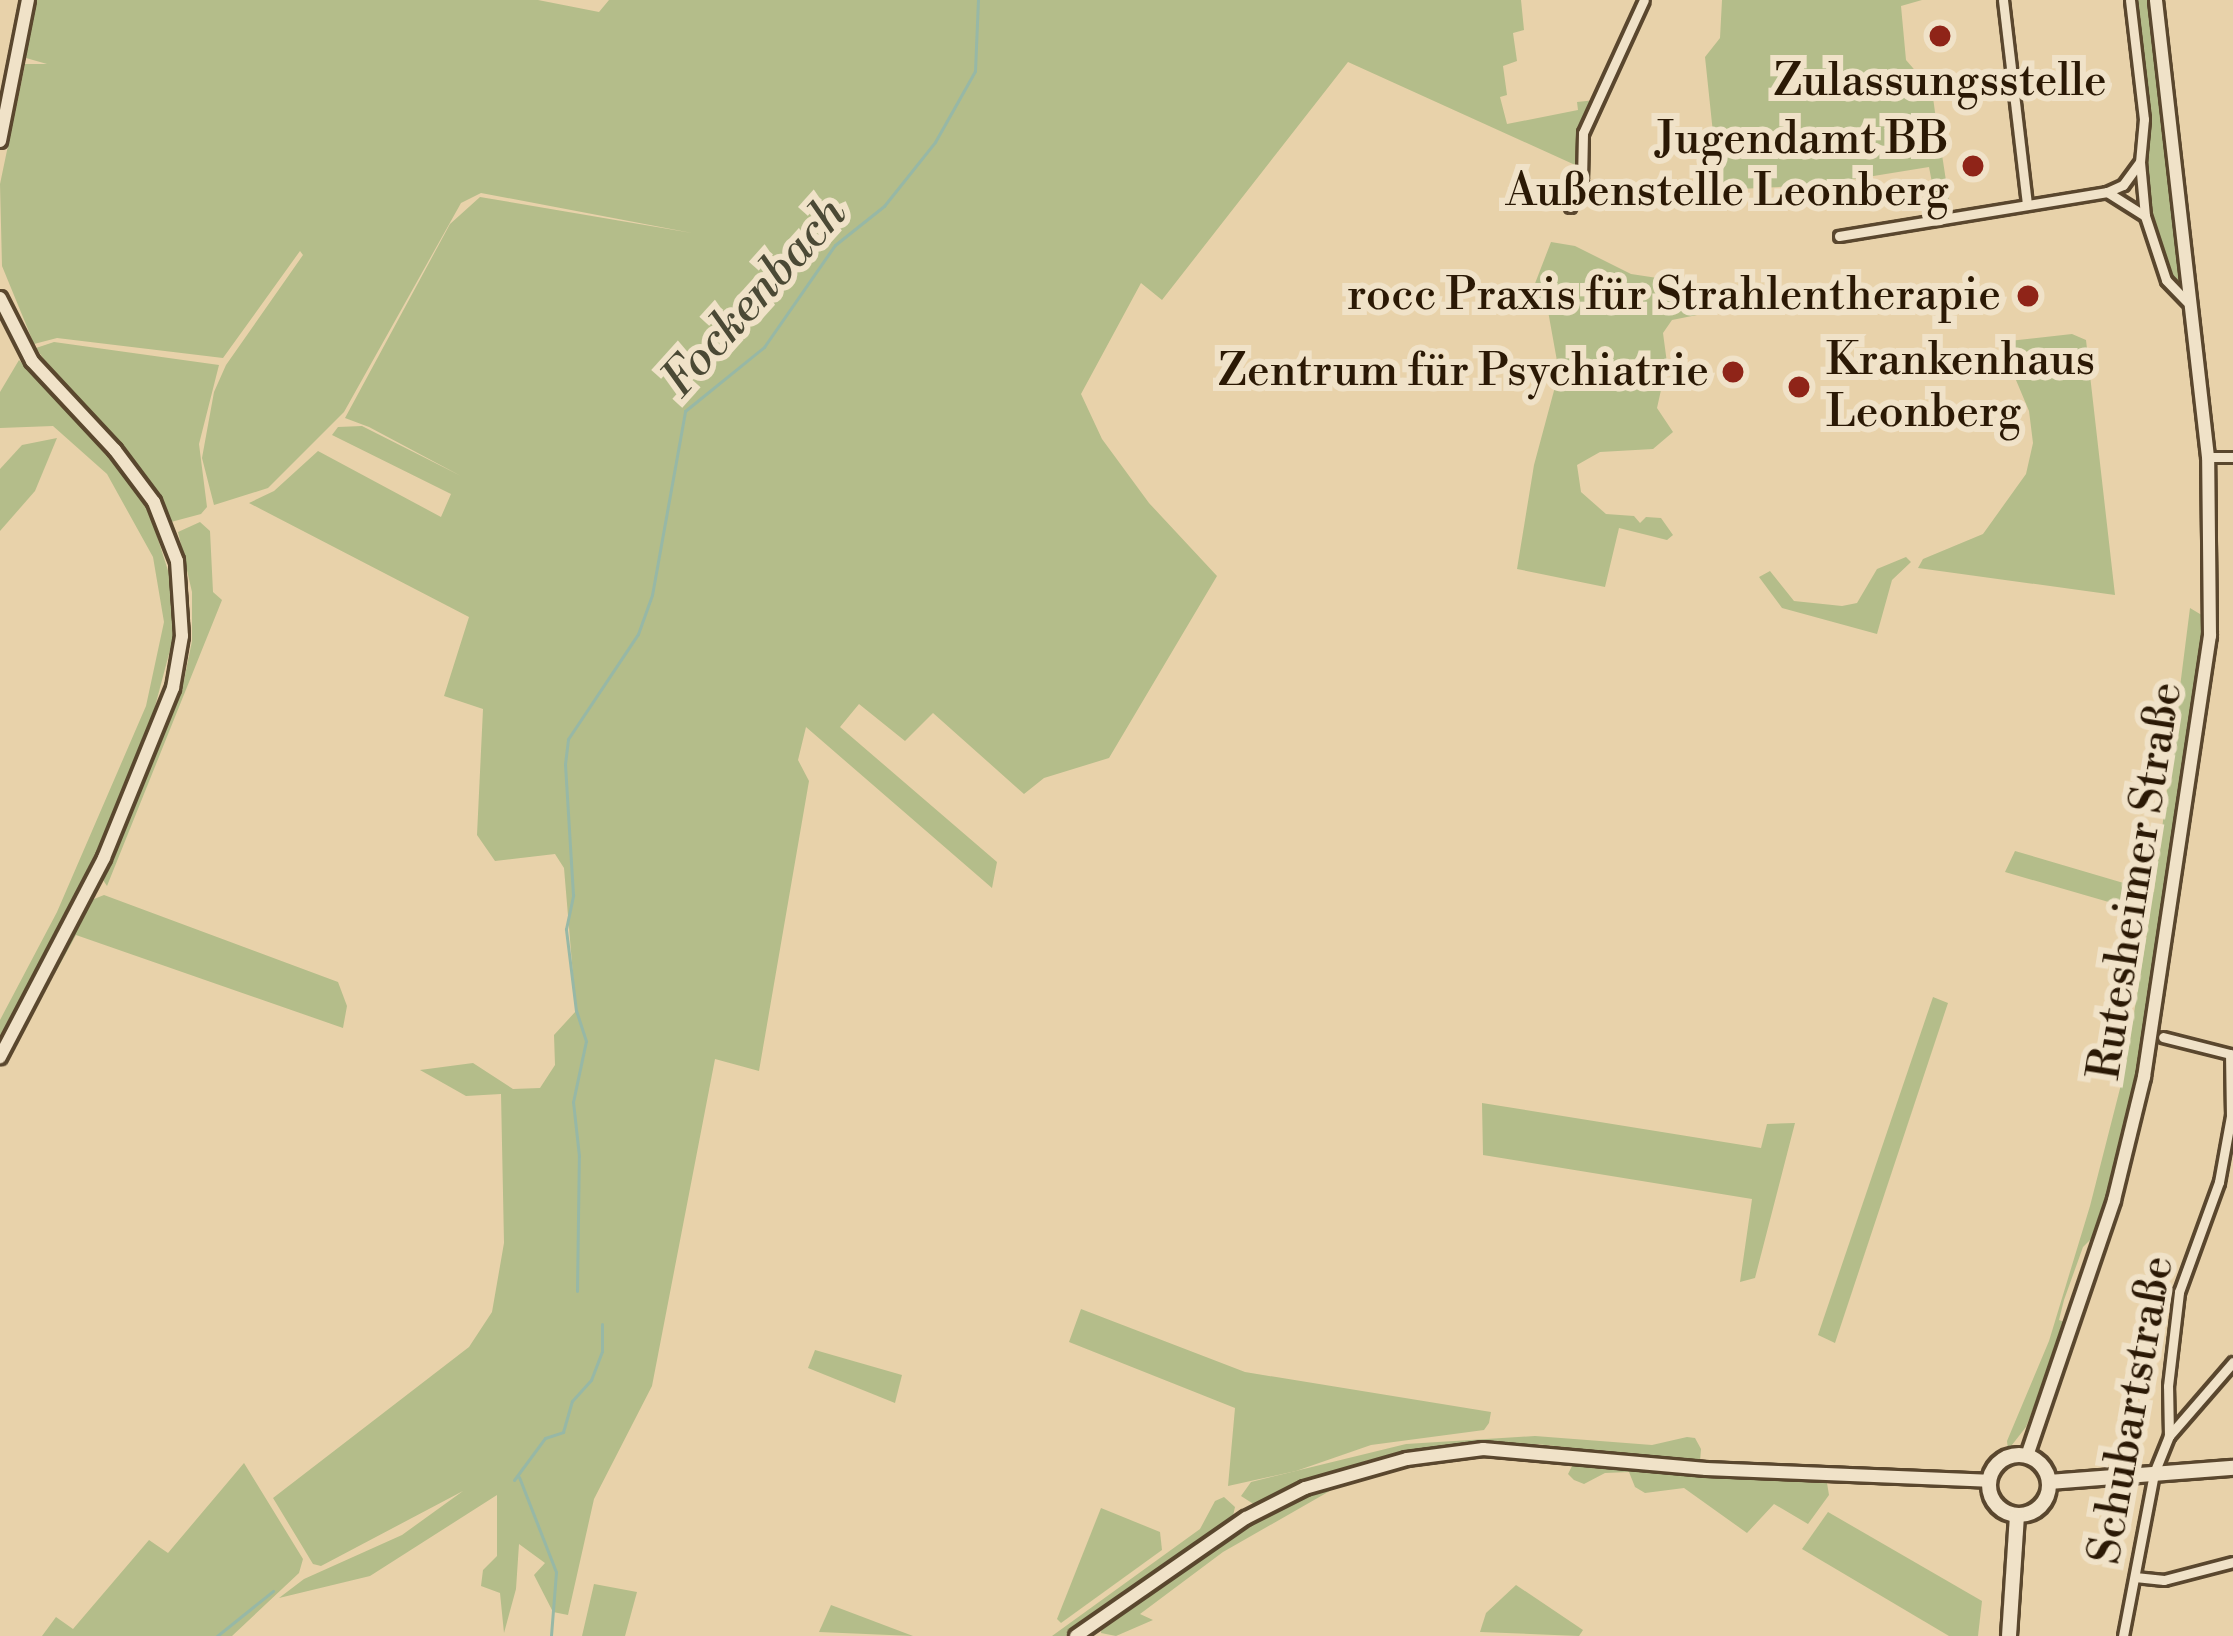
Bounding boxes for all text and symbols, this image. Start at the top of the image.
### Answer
marker: Zulassungsstelle [1927,23,1953,49]
place label: Zulassungsstelle [1773,55,2107,109]
place label: Jugendamt BB Außenstelle Leonberg [1506,113,1949,219]
marker: Jugendamt BB Außenstelle Leonberg [1960,153,1986,179]
water label: Fockenbach [650,186,860,410]
place label: rocc Praxis für Strahlentherapie [1347,269,2001,323]
marker: rocc Praxis für Strahlentherapie [2012,280,2044,312]
place label: Krankenhaus Leonberg [1826,334,2095,440]
place label: Zentrum für Psychiatrie [1218,345,1709,399]
marker: Zentrum für Psychiatrie [1720,359,1746,385]
marker: Krankenhaus Leonberg [1783,371,1815,403]
street label: Rutesheimer Straße [2078,678,2194,1084]
street label: Schubartstraße [2078,1252,2186,1568]

